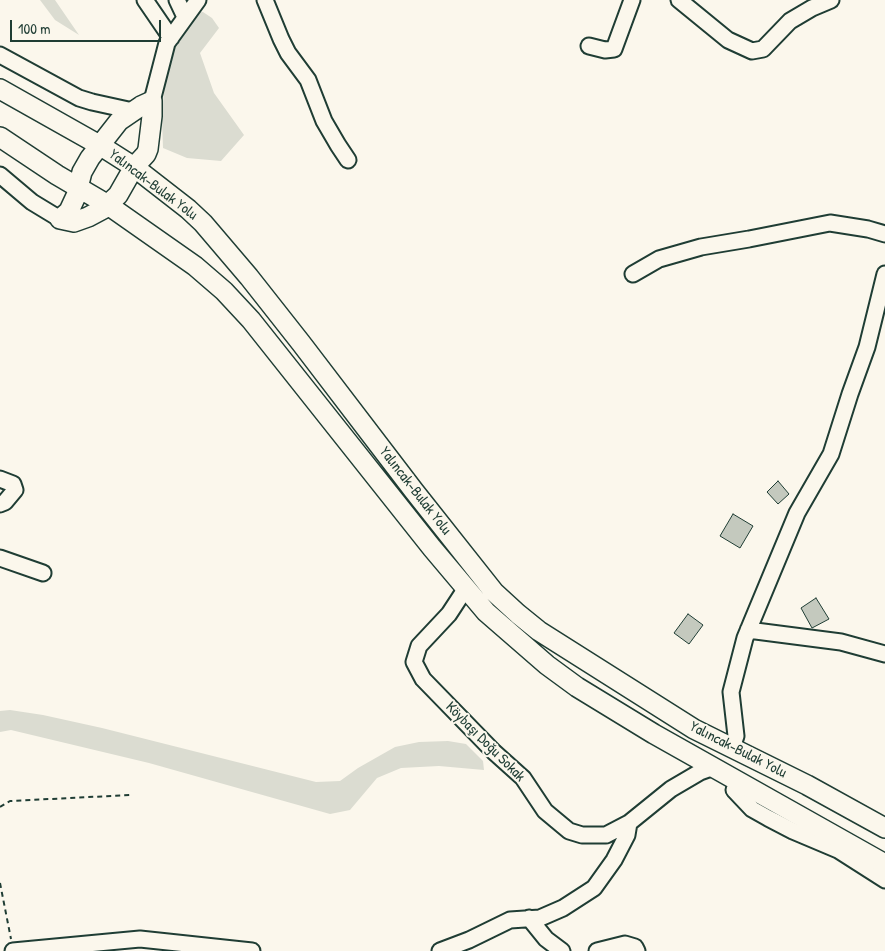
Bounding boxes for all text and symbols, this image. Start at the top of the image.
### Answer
scale bar [12,10,164,42]
text: 100 m [18,18,51,39]
street label: Yalıncak-Bulak Yolu [105,146,201,224]
street label: Yalıncak-Bulak Yolu [375,444,455,538]
street label: Köybaşı Doğu Sokak [441,698,529,786]
street label: Yalıncak-Bulak Yolu [686,718,790,782]

